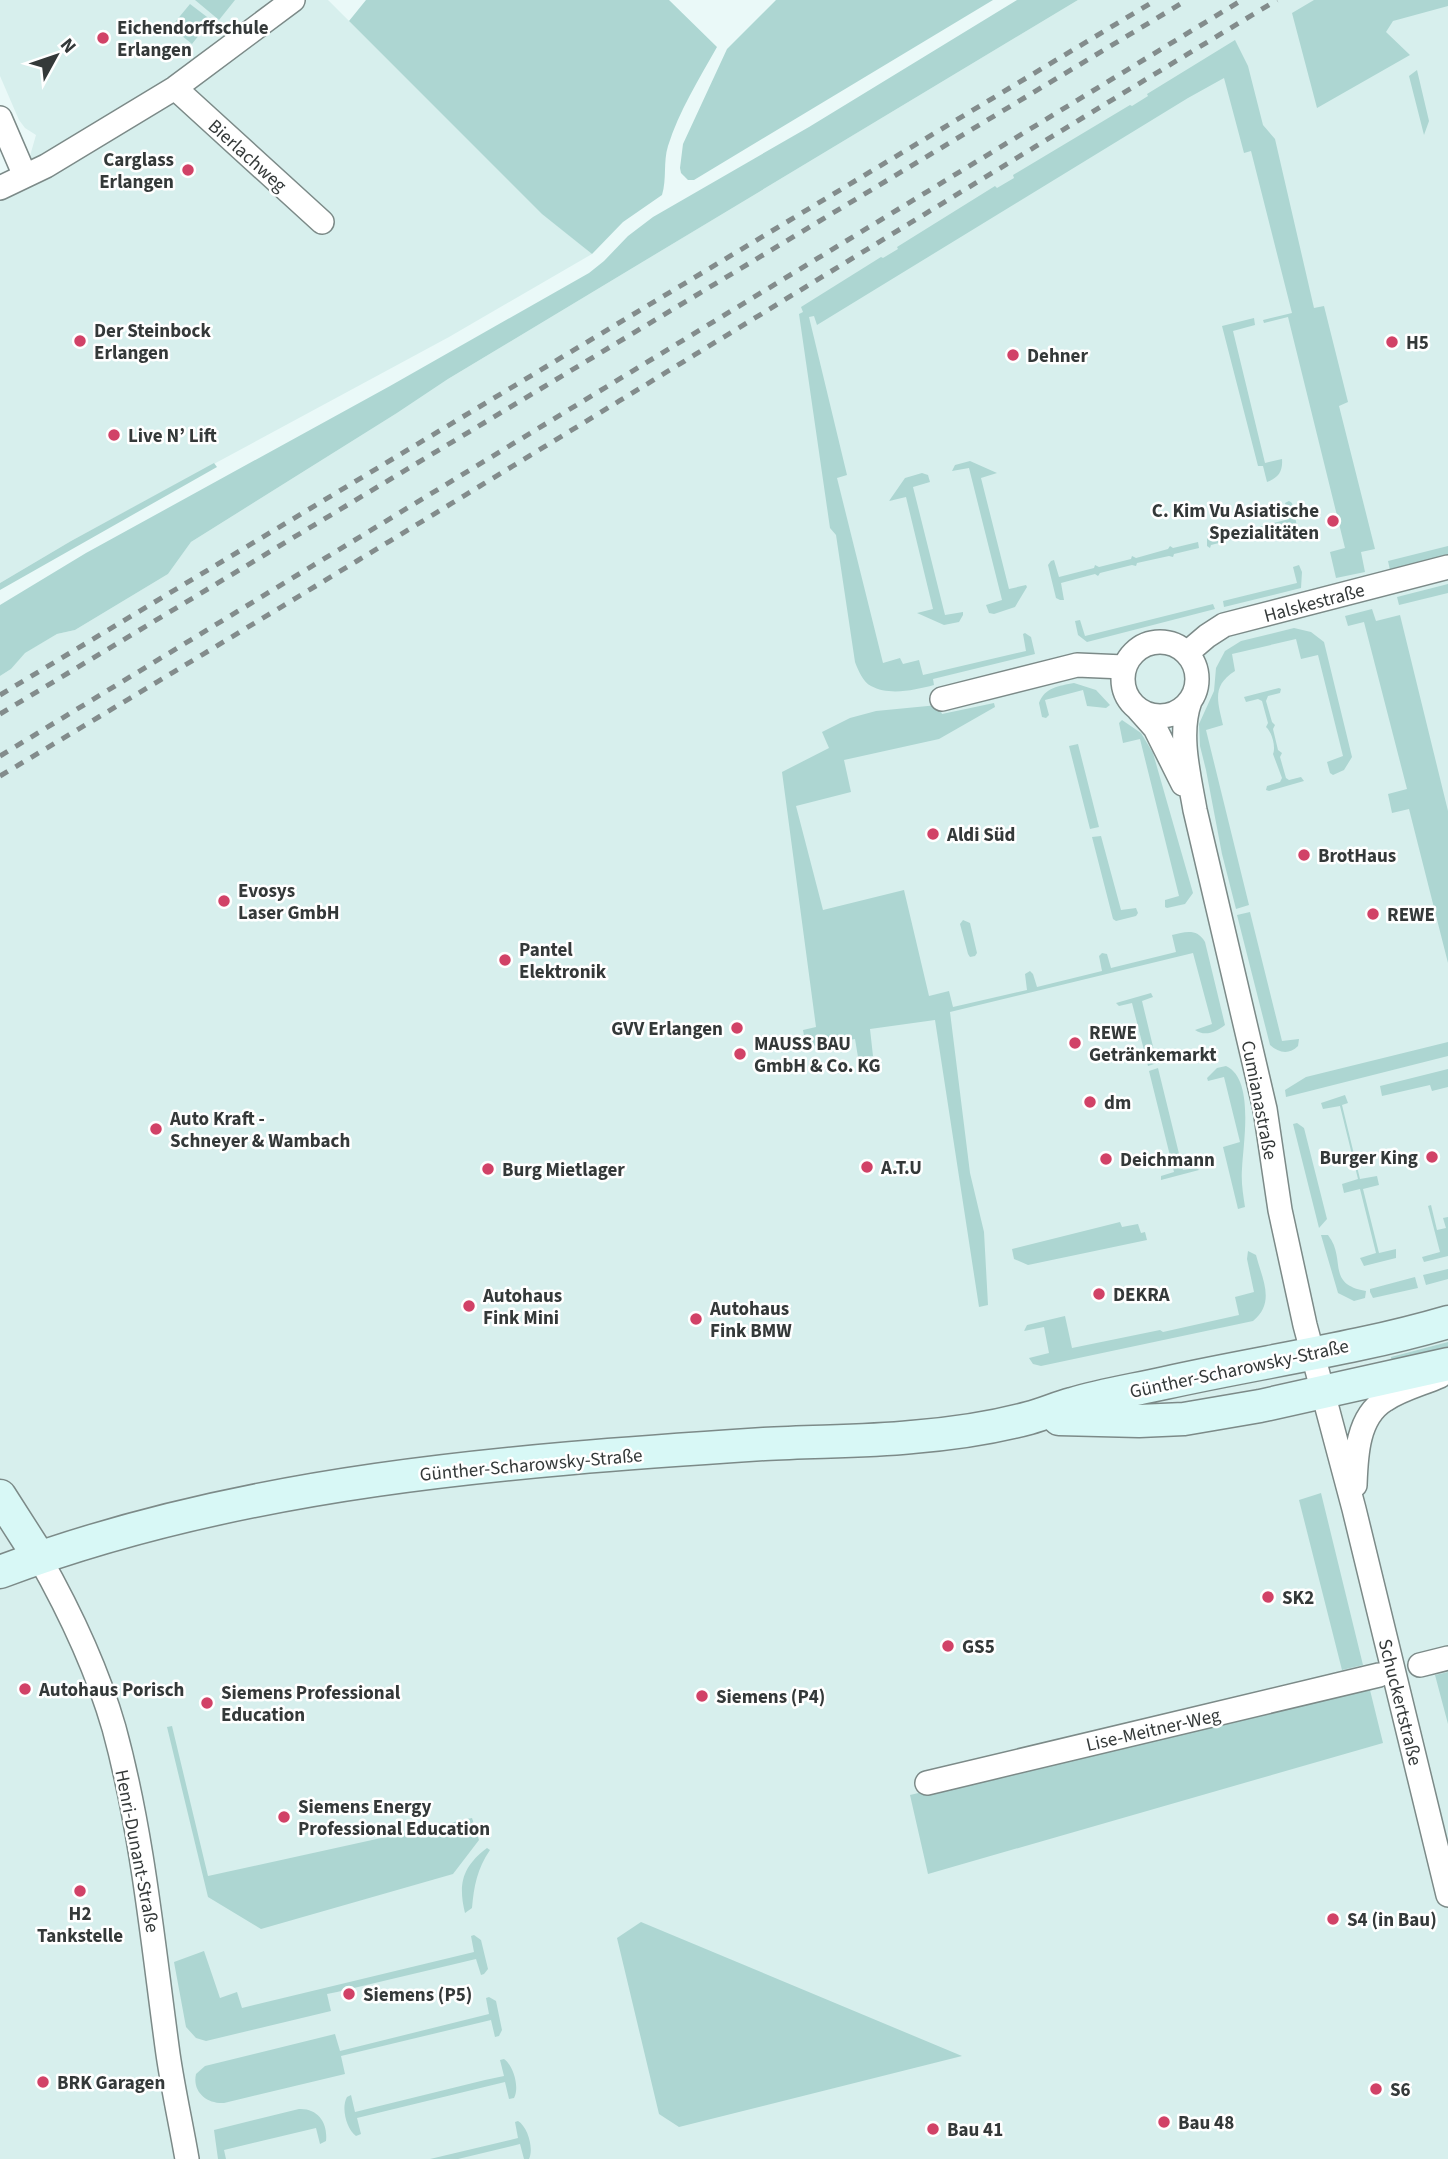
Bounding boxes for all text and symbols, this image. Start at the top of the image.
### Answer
place label: Eichendorffschule Erlangen [117,15,269,64]
north arrow [21,21,91,91]
marker: Eichendorffschule Erlangen [95,30,111,46]
text: N [53,33,82,60]
street label: Bierlachweg [202,113,293,199]
place label: Carglass Erlangen [99,147,174,196]
marker: Carglass Erlangen [180,162,196,178]
place label: Der Steinbock Erlangen [94,318,212,367]
place label: H5 [1406,330,1429,357]
marker: Der Steinbock Erlangen [72,333,88,349]
marker: H5 [1384,334,1400,350]
place label: Dehner [1027,343,1088,370]
marker: Dehner [1005,347,1021,363]
place label: Live N’ Lift [128,423,217,450]
marker: Live N’ Lift [106,427,122,443]
place label: C. Kim Vu Asiatische Spezialitäten [1152,498,1319,547]
marker: C. Kim Vu Asiatische Spezialitäten [1325,513,1341,529]
street label: Halskestraße [1261,577,1368,630]
place label: Aldi Süd [946,822,1016,849]
marker: Aldi Süd [925,826,941,842]
place label: BrotHaus [1318,843,1396,870]
marker: BrotHaus [1296,847,1312,863]
place label: Evosys Laser GmbH [238,878,340,927]
marker: Evosys Laser GmbH [216,893,232,909]
place label: REWE [1387,902,1435,929]
marker: REWE [1365,906,1381,922]
place label: Pantel Elektronik [519,937,607,986]
marker: Pantel Elektronik [497,952,513,968]
place label: GVV Erlangen [611,1016,723,1043]
marker: GVV Erlangen [729,1020,745,1036]
place label: REWE Getränkemarkt [1089,1020,1217,1069]
place label: MAUSS BAU GmbH & Co. KG [754,1031,881,1080]
marker: REWE Getränkemarkt [1067,1035,1083,1051]
street label: Cumianastraße [1234,1038,1283,1162]
marker: MAUSS BAU GmbH & Co. KG [732,1046,748,1062]
place label: dm [1104,1090,1131,1117]
marker: dm [1082,1094,1098,1110]
place label: Auto Kraft - Schneyer & Wambach [169,1106,350,1155]
marker: Auto Kraft - Schneyer & Wambach [148,1121,164,1137]
place label: Burger King [1319,1145,1418,1172]
place label: Deichmann [1120,1147,1215,1174]
marker: Burger King [1424,1149,1440,1165]
marker: Deichmann [1098,1151,1114,1167]
place label: A.T.U [880,1155,922,1182]
place label: Burg Mietlager [502,1157,625,1184]
marker: A.T.U [859,1159,875,1175]
marker: Burg Mietlager [480,1161,496,1177]
place label: DEKRA [1113,1282,1170,1309]
place label: Autohaus Fink Mini [482,1283,562,1332]
marker: DEKRA [1091,1286,1107,1302]
place label: Autohaus Fink BMW [709,1296,792,1345]
marker: Autohaus Fink Mini [461,1298,477,1314]
marker: Autohaus Fink BMW [688,1311,704,1327]
street label: Günther-Scharowsky-Straße [1127,1333,1351,1406]
street label: Günther-Scharowsky-Straße [419,1442,644,1489]
place label: SK2 [1282,1585,1314,1612]
marker: SK2 [1260,1589,1276,1605]
place label: GS5 [962,1634,995,1661]
street label: Schuckertstraße [1371,1636,1428,1768]
marker: GS5 [940,1638,956,1654]
place label: Autohaus Porisch [38,1677,184,1704]
place label: Siemens Professional Education [221,1680,401,1729]
marker: Autohaus Porisch [17,1681,33,1697]
place label: Siemens (P4) [716,1684,825,1711]
marker: Siemens (P4) [694,1688,710,1704]
marker: Siemens Professional Education [199,1695,215,1711]
street label: Lise-Meitner-Weg [1083,1702,1224,1759]
street label: Henri-Dunant-Straße [107,1767,166,1935]
place label: Siemens Energy Professional Education [298,1794,490,1843]
marker: Siemens Energy Professional Education [276,1809,292,1825]
marker: H2 Tankstelle [72,1883,88,1899]
place label: H2 Tankstelle [37,1901,123,1950]
place label: S4 (in Bau) [1347,1907,1437,1934]
marker: S4 (in Bau) [1325,1911,1341,1927]
place label: Siemens (P5) [363,1982,472,2009]
marker: Siemens (P5) [341,1986,357,2002]
place label: BRK Garagen [57,2070,165,2097]
marker: BRK Garagen [35,2074,51,2090]
place label: S6 [1390,2077,1411,2104]
marker: S6 [1368,2081,1384,2097]
place label: Bau 48 [1178,2110,1234,2137]
marker: Bau 48 [1156,2114,1172,2130]
place label: Bau 41 [947,2117,1003,2144]
marker: Bau 41 [925,2121,941,2137]

